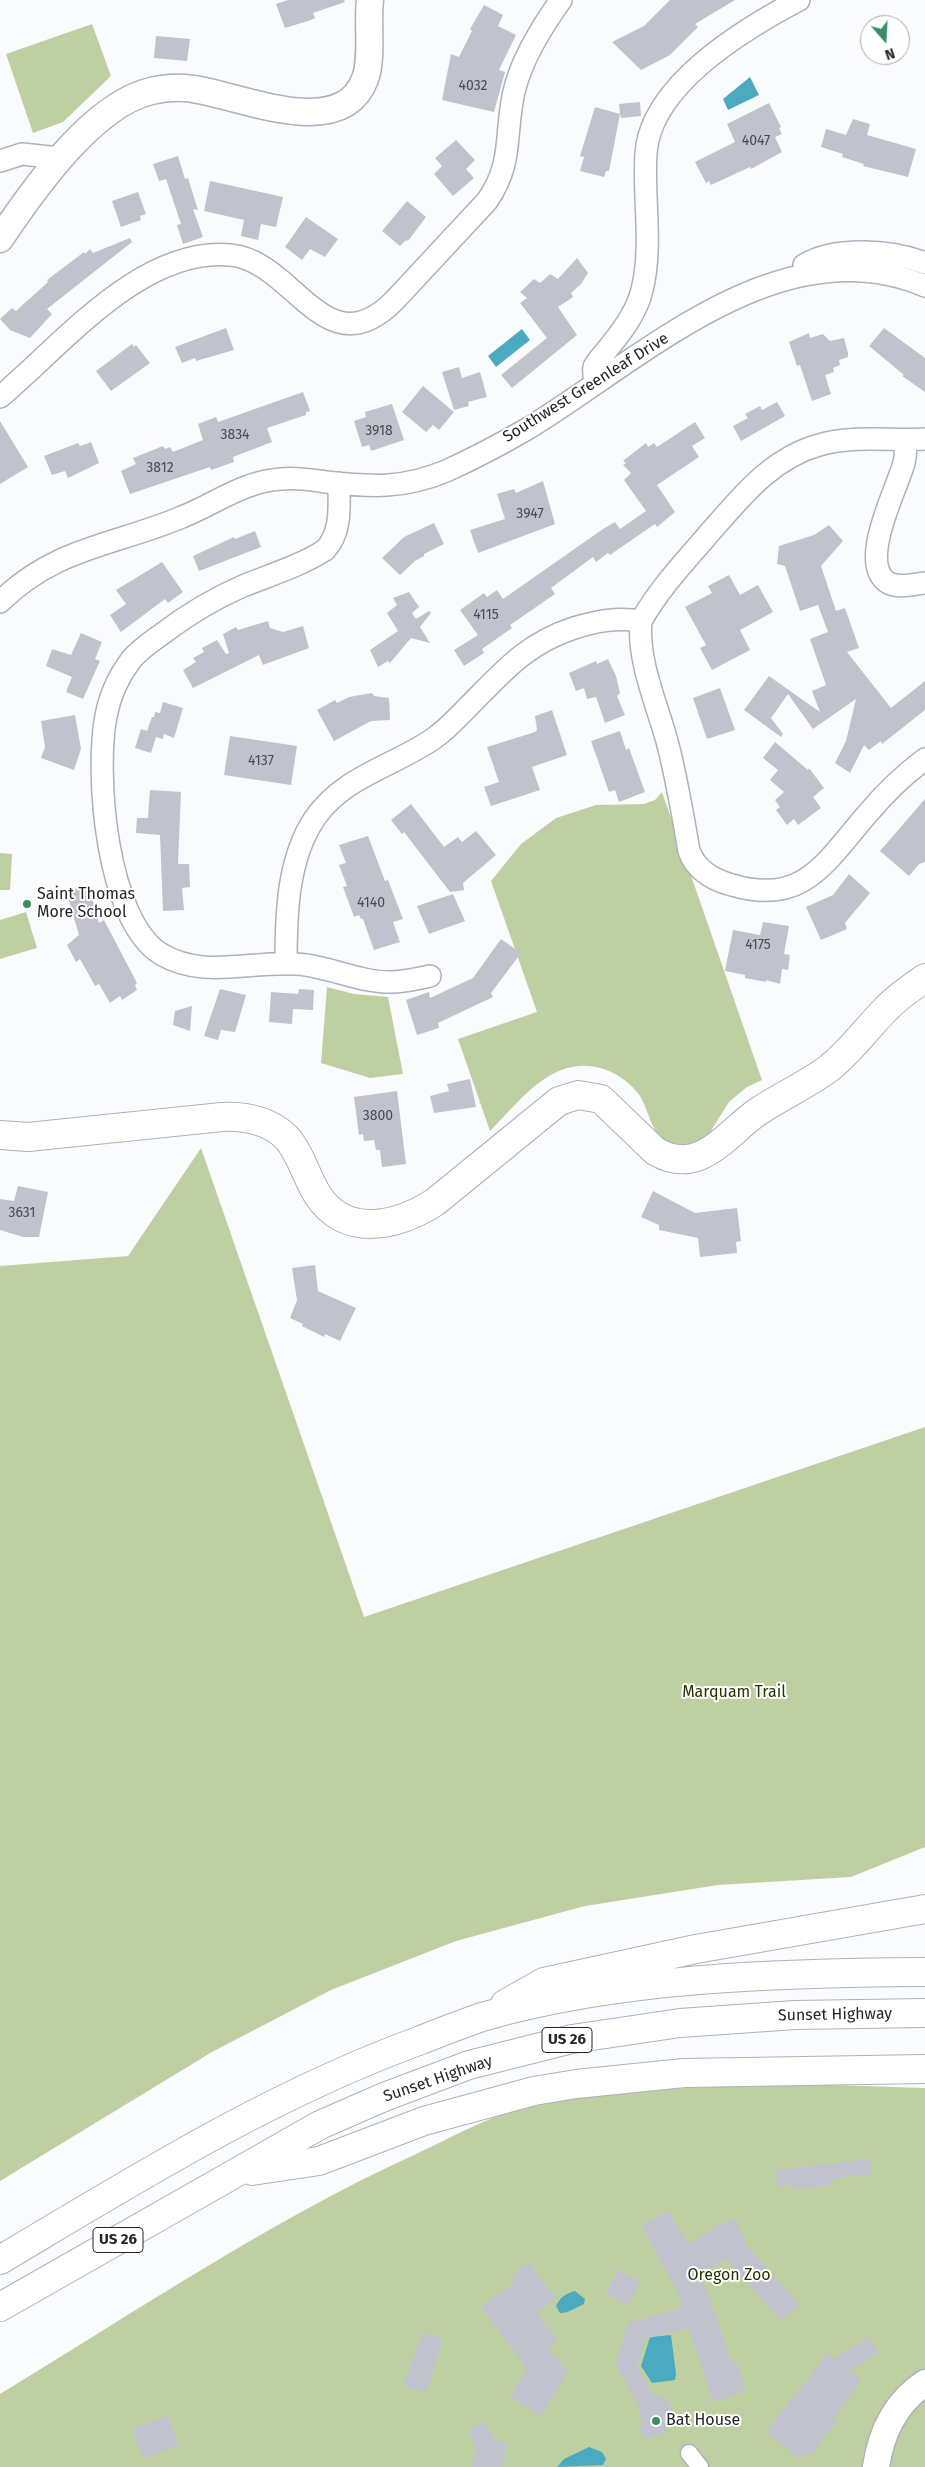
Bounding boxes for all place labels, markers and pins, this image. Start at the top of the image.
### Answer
place label: Saint Thomas More School [37,885,135,923]
marker: Saint Thomas More School [21,898,33,910]
place label: Bat House [666,2411,740,2431]
marker: Bat House [650,2415,662,2427]

